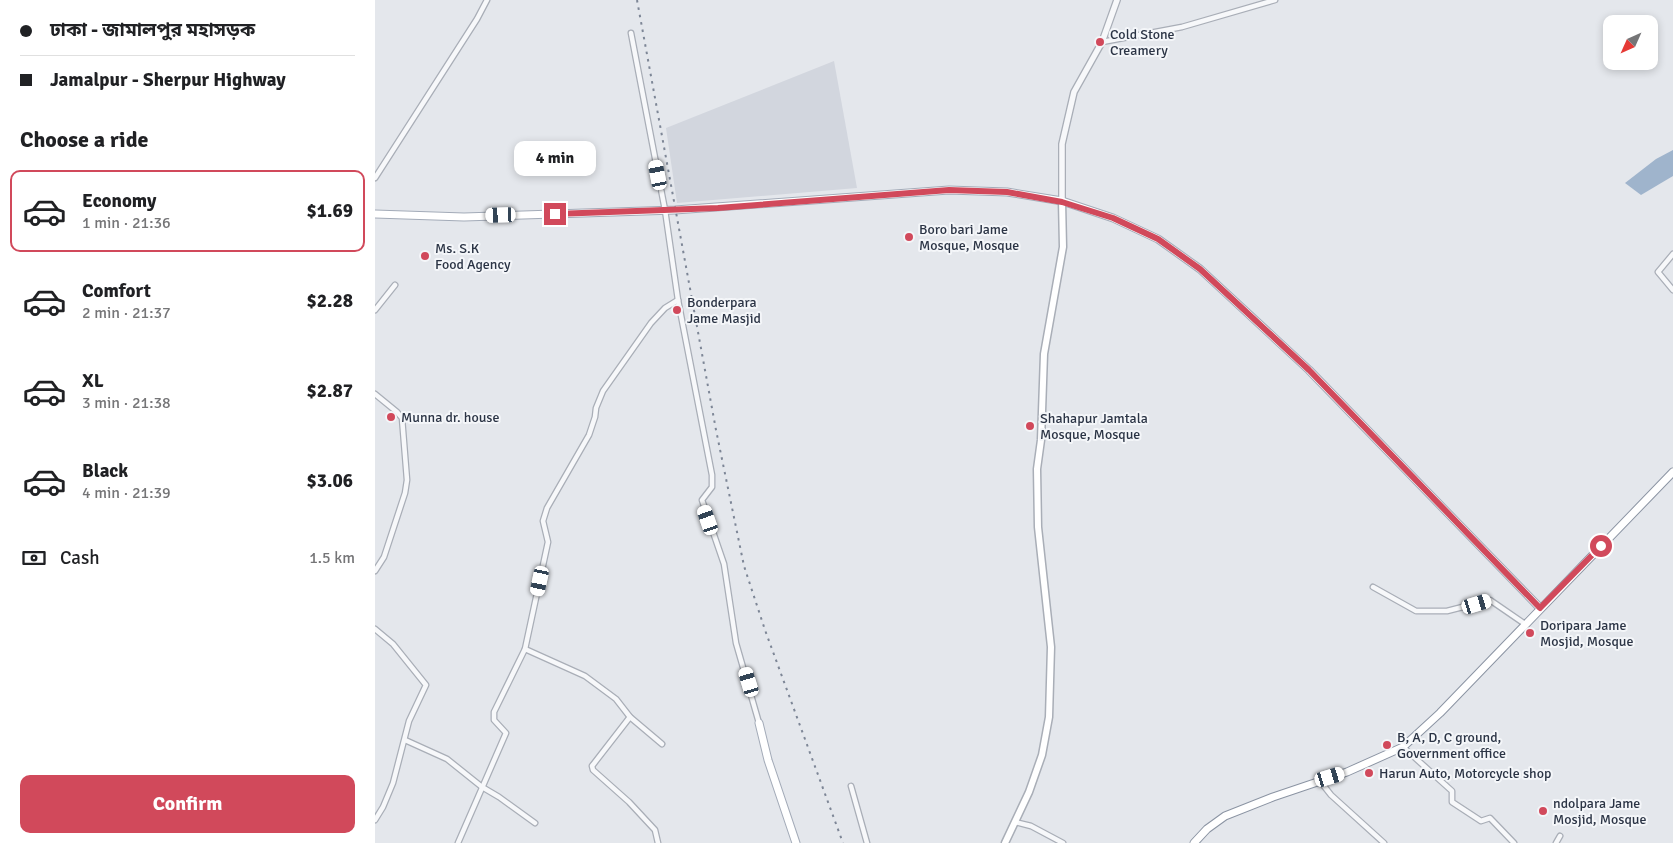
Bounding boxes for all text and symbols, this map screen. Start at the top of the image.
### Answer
north arrow [1603,15,1657,70]
map controls [1603,15,1658,70]
text: ঢাকা - জামালপুর মহাসড়ক [50,18,255,42]
place label: Cold Stone Creamery [1110,26,1175,59]
marker: Cold Stone Creamery [1094,36,1106,48]
text: Jamalpur - Sherpur Highway [50,68,286,92]
text: Choose a ride [20,126,148,153]
callout: 4 min [514,142,596,176]
text: 4 min [536,148,574,168]
car [647,159,668,191]
icon: car [22,189,67,234]
text: Economy [82,189,156,213]
text: $1.69 [307,199,353,223]
route end [544,203,566,225]
car [485,207,516,223]
text: 1 min · 21:36 [82,213,171,233]
place label: Boro bari Jame Mosque, Mosque [919,221,1019,254]
marker: Boro bari Jame Mosque, Mosque [903,231,915,243]
place label: Ms. S.K Food Agency [435,240,511,273]
marker: Ms. S.K Food Agency [419,250,431,262]
icon: car [22,279,67,324]
text: Comfort [82,279,151,303]
text: $2.28 [307,289,353,313]
place label: Bonderpara Jame Masjid [687,294,761,327]
text: 2 min · 21:37 [82,303,171,323]
marker: Bonderpara Jame Masjid [671,304,683,316]
icon: car [22,369,67,414]
text: XL [82,369,104,393]
text: $2.87 [307,379,353,403]
text: 3 min · 21:38 [82,393,171,413]
place label: Munna dr. house [401,409,500,426]
place label: Shahapur Jamtala Mosque, Mosque [1040,410,1148,443]
marker: Munna dr. house [385,411,397,423]
marker: Shahapur Jamtala Mosque, Mosque [1024,420,1036,432]
icon: car [22,459,67,504]
text: Black [82,459,128,483]
text: $3.06 [307,469,353,493]
text: 4 min · 21:39 [82,483,171,503]
car [696,503,719,537]
route start [1590,535,1612,557]
icon: cash [20,544,48,572]
text: Cash [60,546,100,570]
text: 1.5 km [309,548,355,568]
car [529,565,550,597]
car [1460,592,1493,616]
place label: Doripara Jame Mosjid, Mosque [1540,617,1633,650]
marker: Doripara Jame Mosjid, Mosque [1524,627,1536,639]
car [737,665,760,699]
place label: B, A, D, C ground, Government office [1397,729,1506,762]
marker: B, A, D, C ground, Government office [1381,739,1393,751]
car [1313,765,1346,789]
place label: Harun Auto, Motorcycle shop [1379,765,1551,782]
marker: Harun Auto, Motorcycle shop [1363,767,1375,779]
button: Confirm [20,775,355,833]
place label: ndolpara Jame Mosjid, Mosque [1553,795,1646,828]
marker: ndolpara Jame Mosjid, Mosque [1537,805,1549,817]

